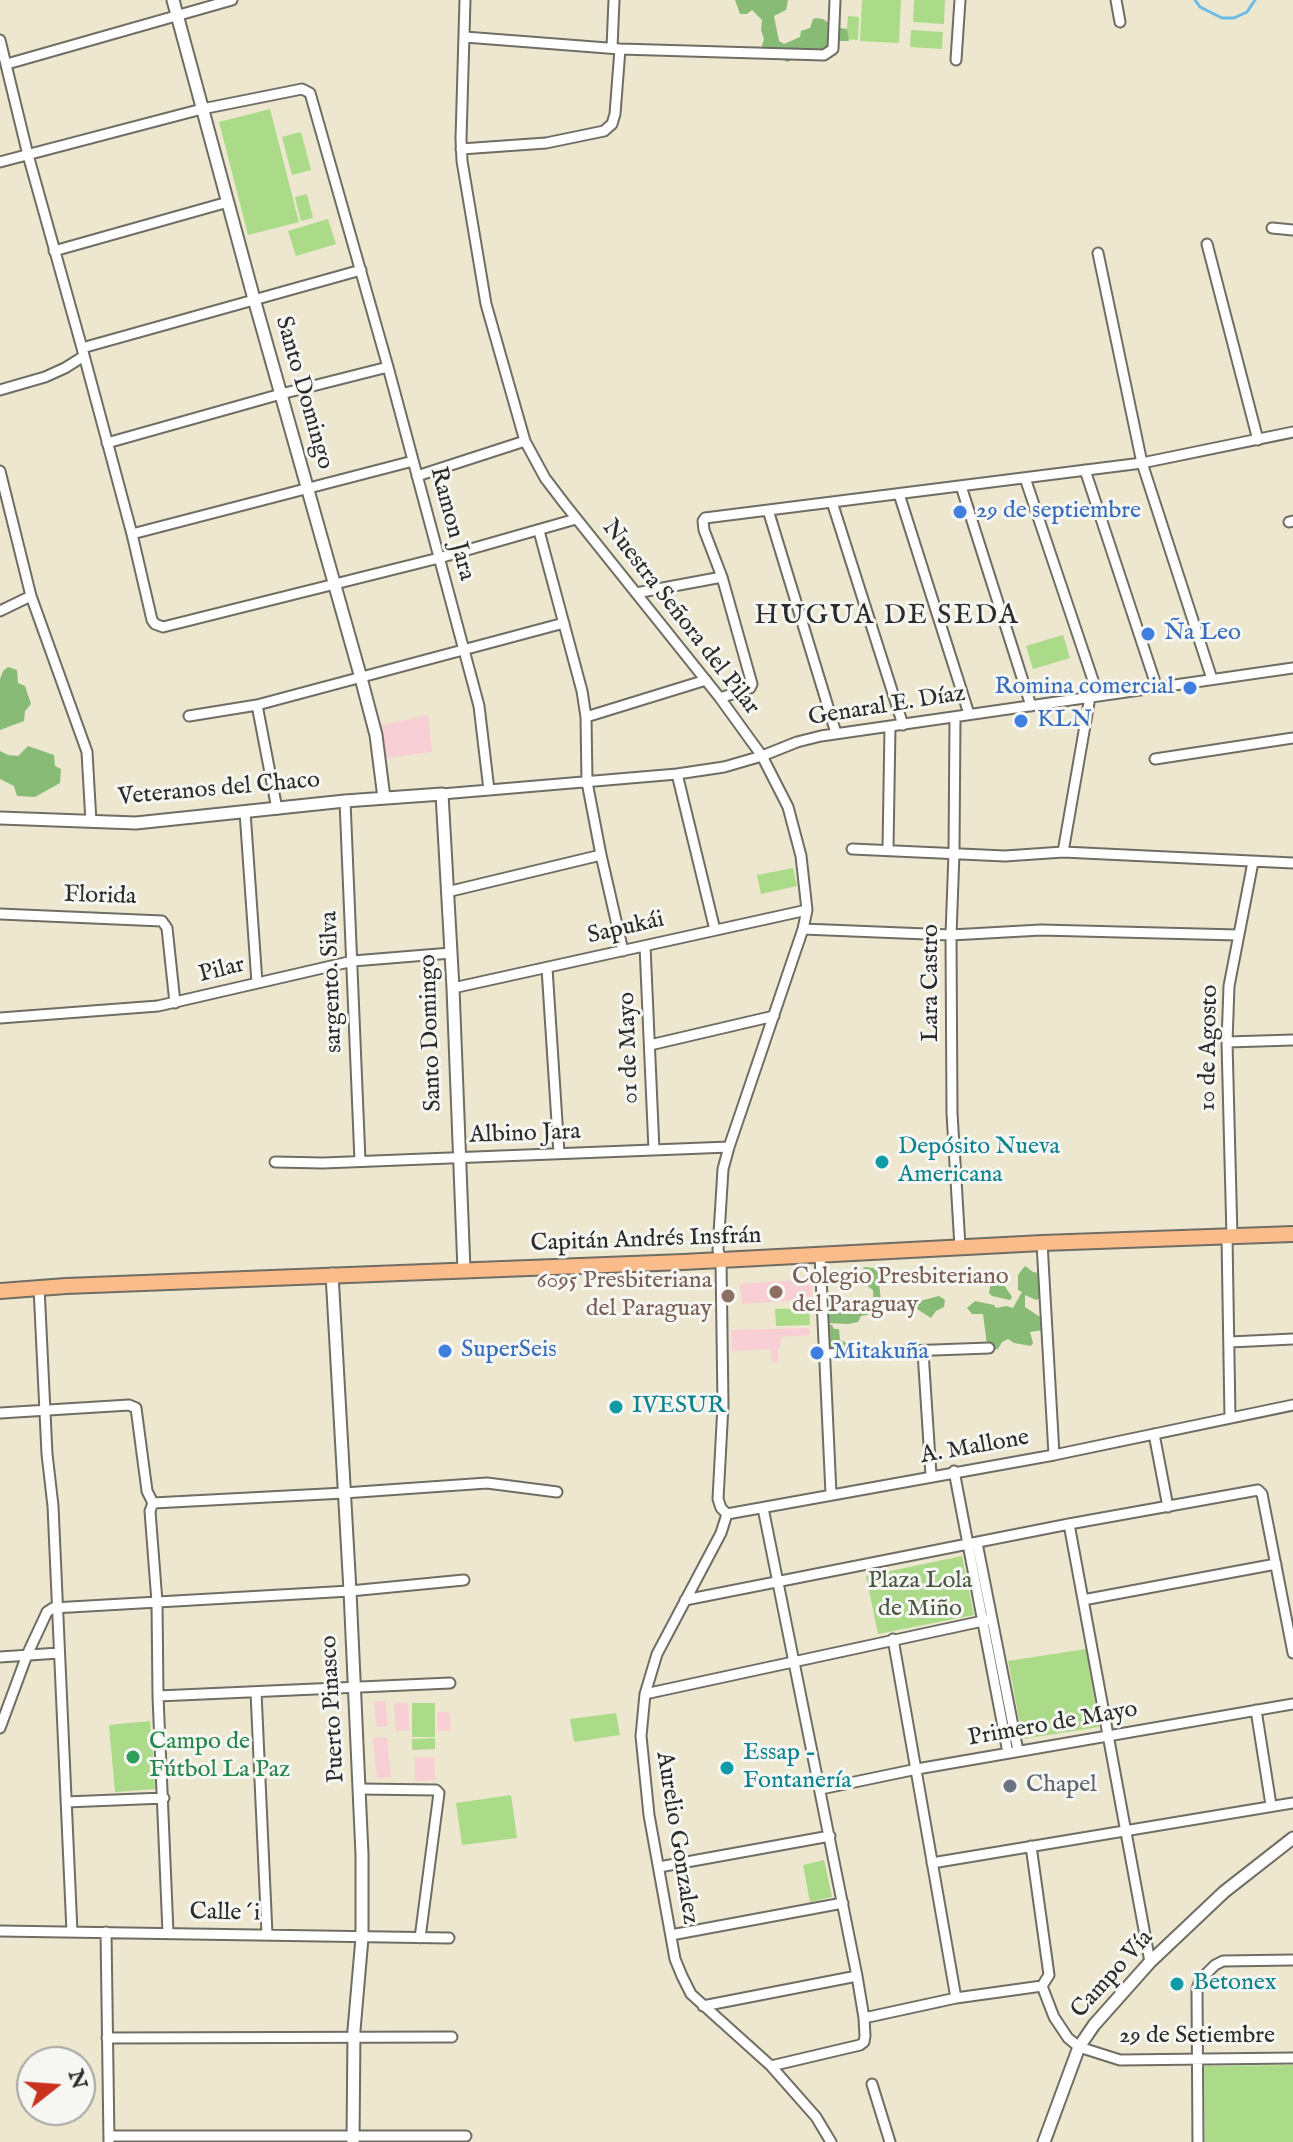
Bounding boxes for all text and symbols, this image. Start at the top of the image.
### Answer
street label: Santo Domingo [267,313,339,473]
street label: Ramon Jara [422,464,480,584]
place label: 29 de septiembre [976,498,1141,526]
marker: 29 de septiembre [951,503,969,521]
street label: Nuestra Señora del Pilar [595,515,765,721]
district label: HUGUA DE SEDA [754,600,1020,634]
place label: Ña Leo [1164,620,1241,648]
marker: Ña Leo [1139,625,1157,643]
place label: Romina comercial [994,674,1174,702]
marker: Romina comercial [1181,679,1199,697]
street label: Genaral E. Díaz [807,680,967,734]
place label: KLN [1037,707,1092,735]
marker: KLN [1012,712,1030,730]
street label: Veteranos del Chaco [117,767,321,813]
street label: Florida [63,881,137,913]
street label: Sapukái [585,906,667,952]
street label: sargento. Silva [316,911,350,1053]
street label: Lara Castro [918,924,946,1042]
street label: Pilar [196,951,248,991]
street label: Santo Domingo [415,954,449,1112]
street label: 10 de Agosto [1194,984,1226,1112]
street label: 01 de Mayo [614,992,646,1104]
street label: Albino Jara [469,1119,581,1151]
place label: Depósito Nueva Americana [898,1134,1060,1190]
marker: Depósito Nueva Americana [873,1153,891,1171]
street label: Capitán Andrés Insfrán [530,1223,762,1259]
place label: Colegio Presbiteriano del Paraguay [792,1264,1009,1320]
place label: 6095 Presbiteriana del Paraguay [536,1268,712,1324]
marker: Colegio Presbiteriano del Paraguay [767,1283,785,1301]
marker: 6095 Presbiteriana del Paraguay [719,1287,737,1305]
place label: SuperSeis [461,1337,557,1365]
place label: Mitakuña [833,1339,929,1367]
marker: SuperSeis [436,1342,454,1360]
marker: Mitakuña [808,1344,826,1362]
place label: IVESUR [632,1393,725,1421]
marker: IVESUR [607,1398,625,1416]
street label: A. Mallone [918,1424,1032,1472]
park label: Plaza Lola de Miño [868,1568,972,1624]
street label: Puerto Pinasco [316,1635,352,1783]
street label: Primero de Mayo [966,1696,1140,1754]
place label: Campo de Fútbol La Paz [149,1729,290,1785]
place label: Essap - Fontanería [743,1740,852,1796]
marker: Campo de Fútbol La Paz [124,1748,142,1766]
street label: Aurelio Gonzalez [648,1750,704,1926]
marker: Essap - Fontanería [718,1759,736,1777]
place label: Chapel [1026,1772,1097,1800]
marker: Chapel [1001,1777,1019,1795]
street label: Calle´i [189,1899,261,1929]
street label: Campo Vía [1066,1925,1160,2025]
place label: Betonex [1193,1970,1276,1998]
marker: Betonex [1168,1975,1186,1993]
street label: 29 de Setiembre [1119,2023,1275,2051]
north arrow [16,2046,96,2126]
text: N [61,2066,93,2093]

